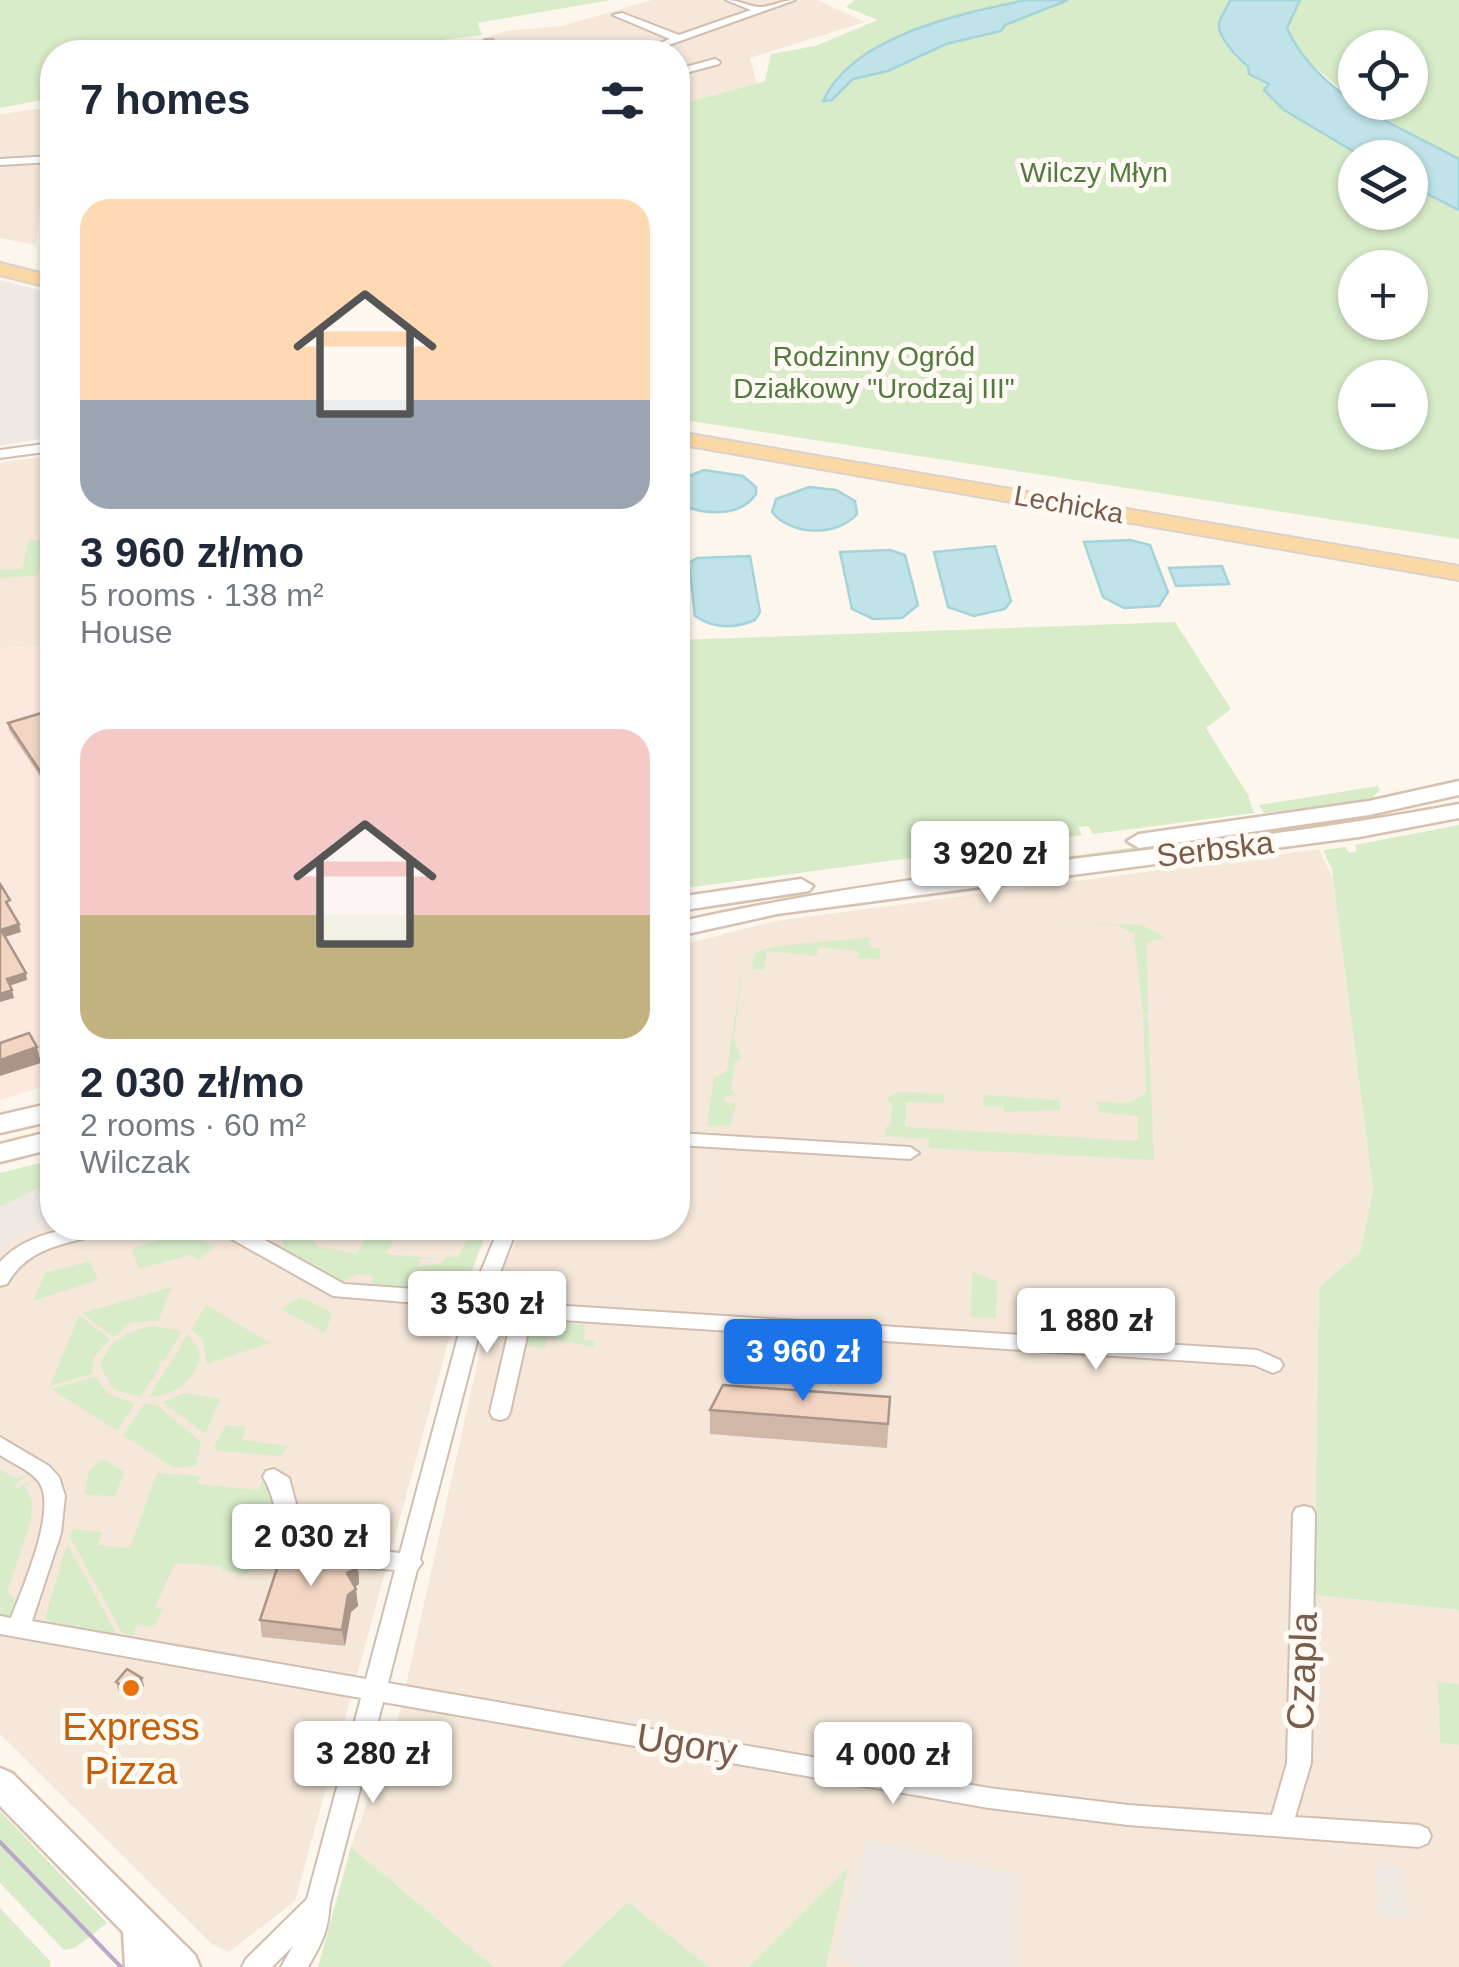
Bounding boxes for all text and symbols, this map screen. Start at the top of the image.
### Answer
map controls [1338,30,1428,450]
button: locate [1338,30,1428,120]
icon: filters [595,73,650,128]
text: 7 homes [80,76,250,123]
button: layers [1338,140,1428,230]
park label: Wilczy Młyn [1020,157,1168,188]
button: + [1338,250,1428,340]
icon: home [275,264,455,444]
park label: Rodzinny Ogród Działkowy "Urodzaj III" [733,341,1015,404]
button: − [1338,360,1428,450]
street label: Lechicka [1012,480,1126,529]
text: 3 960 zł/mo [80,529,304,576]
text: 5 rooms · 138 m² [80,577,324,613]
text: House [80,614,173,650]
icon: home [275,794,455,974]
pin: 3 920 zł [887,821,1093,906]
street label: Serbska [1155,824,1276,874]
text: 3 920 zł [933,835,1047,871]
text: 2 030 zł/mo [80,1059,304,1106]
text: 2 rooms · 60 m² [80,1107,306,1143]
text: Wilczak [80,1144,190,1180]
pin: 3 530 zł [384,1271,590,1356]
text: 3 530 zł [430,1285,544,1321]
pin: 1 880 zł [993,1288,1199,1373]
text: 1 880 zł [1039,1302,1153,1338]
pin: 3 960 zł [700,1319,906,1404]
text: 3 960 zł [746,1333,860,1369]
pin: 2 030 zł [208,1504,414,1589]
text: 2 030 zł [254,1518,368,1554]
street label: Czapla [1279,1610,1325,1731]
marker: Express Pizza [120,1677,142,1699]
place label: Express Pizza [62,1706,200,1792]
street label: Ugory [634,1715,740,1773]
pin: 3 280 zł [270,1721,476,1806]
pin: 4 000 zł [790,1722,996,1807]
text: 3 280 zł [316,1735,430,1771]
text: 4 000 zł [836,1736,950,1772]

